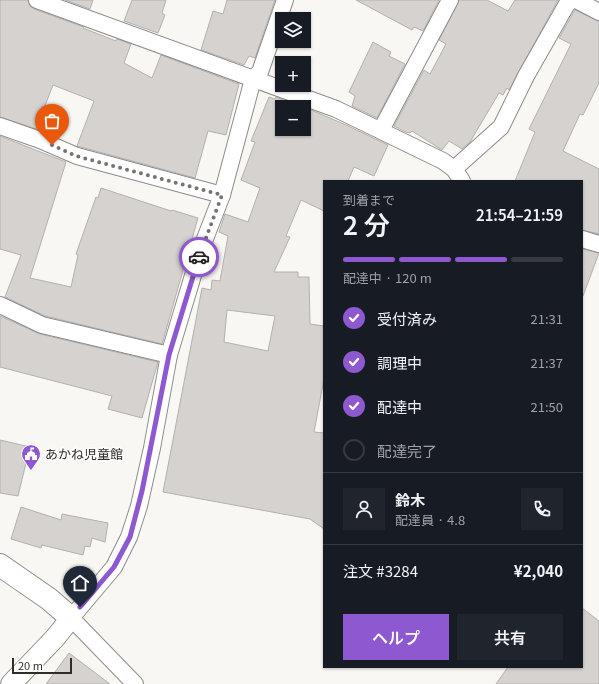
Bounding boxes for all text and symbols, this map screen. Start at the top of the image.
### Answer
map controls [275,12,311,136]
button: layers [275,12,311,48]
button: + [275,56,311,92]
button: − [275,100,311,136]
pin [35,104,69,145]
icon: bag [41,110,63,132]
text: 到着まで [343,190,395,209]
text: 21:54–21:59 [476,204,563,225]
text: 2 分 [343,205,390,242]
courier [179,237,219,277]
icon: car [188,246,210,268]
text: 配達中 · 120 m [343,268,432,287]
icon: check [343,307,365,329]
text: 受付済み [377,308,437,329]
text: 21:31 [531,309,563,328]
icon: check [343,351,365,373]
text: 調理中 [377,352,422,373]
text: 21:37 [531,353,563,372]
icon: check [343,395,365,417]
text: 配達中 [377,396,422,417]
text: 21:50 [531,397,563,416]
text: 配達完了 [377,440,437,461]
public building icon: あかね児童館 [20,443,42,471]
place label: あかね児童館 [45,444,123,463]
button: person [343,488,385,530]
button: phone [521,488,563,530]
text: 鈴木 [395,489,425,510]
text: 配達員 · 4.8 [395,510,465,529]
text: 注文 #3284 [343,560,418,581]
text: ¥2,040 [514,560,563,581]
pin [63,566,97,607]
icon: home [69,572,91,594]
button: ヘルプ [343,614,449,660]
button: 共有 [457,614,563,660]
scale bar [12,656,72,675]
text: 20 m [18,657,43,673]

